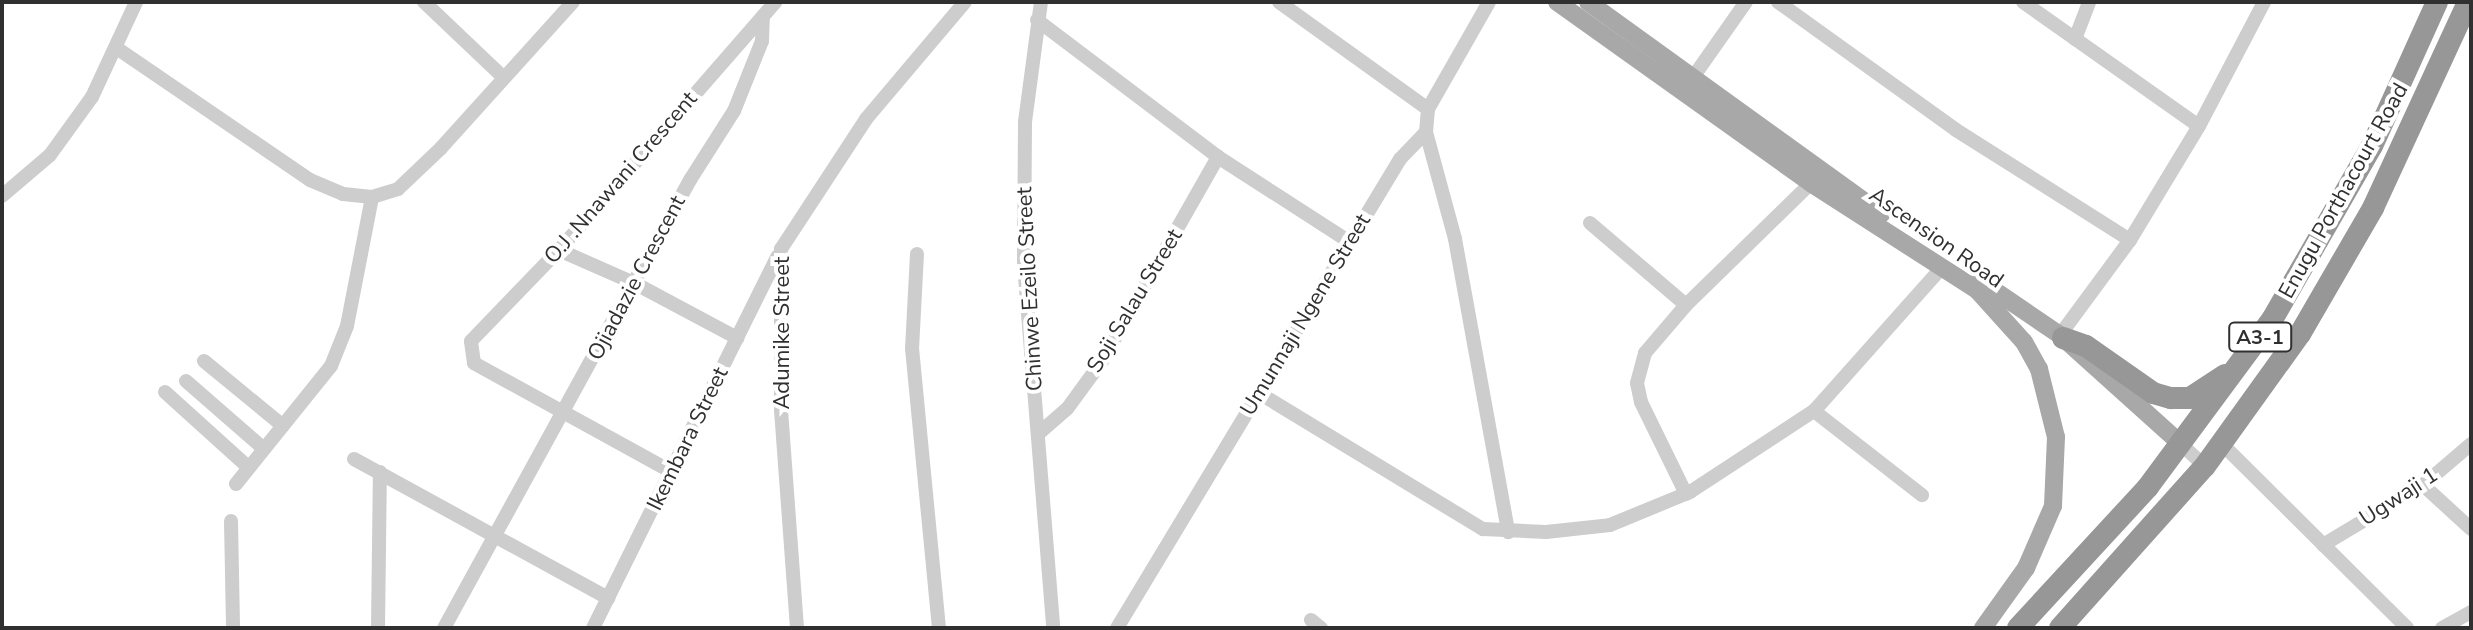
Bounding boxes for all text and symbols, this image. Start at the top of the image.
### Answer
street label: Enugu Porthacourt Road [2274,79,2414,303]
street label: O.J .Nnawani Crescent [539,86,703,270]
street label: Ascension Road [1864,182,2008,294]
street label: Chinwe Ezeilo Street [1011,186,1049,392]
street label: Ojiadazie Crescent [582,191,692,365]
street label: Umunnaji Ngene Street [1235,209,1377,421]
street label: Soji Salau Street [1082,224,1188,378]
street label: Adumike Street [770,256,796,410]
road number: A3-1 [2228,321,2292,353]
street label: Ikembara Street [642,363,734,515]
street label: Ugwaji 1 [2355,462,2443,532]

